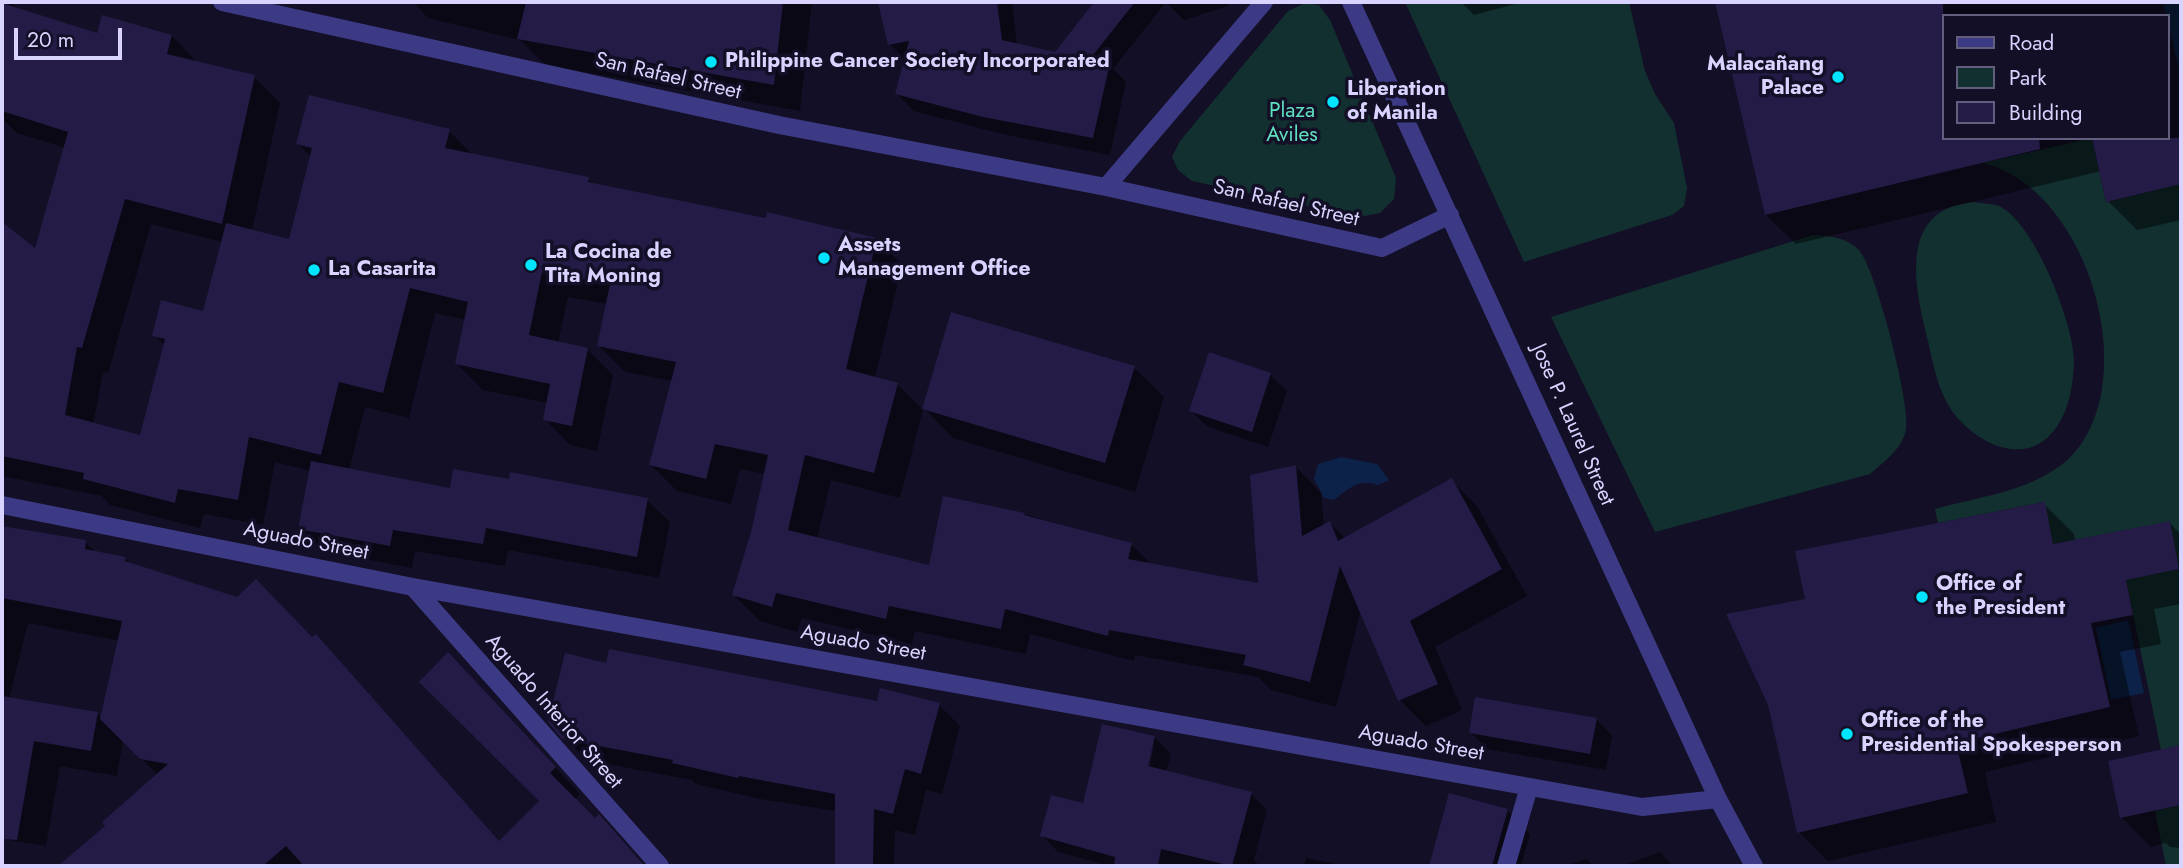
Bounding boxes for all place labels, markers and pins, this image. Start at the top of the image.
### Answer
place label: Philippine Cancer Society Incorporated [725,49,1110,75]
place label: Malacañang Palace [1707,52,1824,102]
marker: Philippine Cancer Society Incorporated [703,54,719,70]
marker: Malacañang Palace [1830,69,1846,85]
place label: Liberation of Manila [1347,77,1446,127]
marker: Liberation of Manila [1325,94,1341,110]
place label: Assets Management Office [838,233,1030,283]
place label: La Cocina de Tita Moning [545,240,672,290]
marker: Assets Management Office [816,250,832,266]
place label: La Casarita [328,257,436,283]
marker: La Cocina de Tita Moning [523,257,539,273]
marker: La Casarita [306,262,322,278]
place label: Office of the President [1936,572,2065,622]
marker: Office of the President [1914,589,1930,605]
place label: Office of the Presidential Spokesperson [1861,709,2122,759]
marker: Office of the Presidential Spokesperson [1839,726,1855,742]

